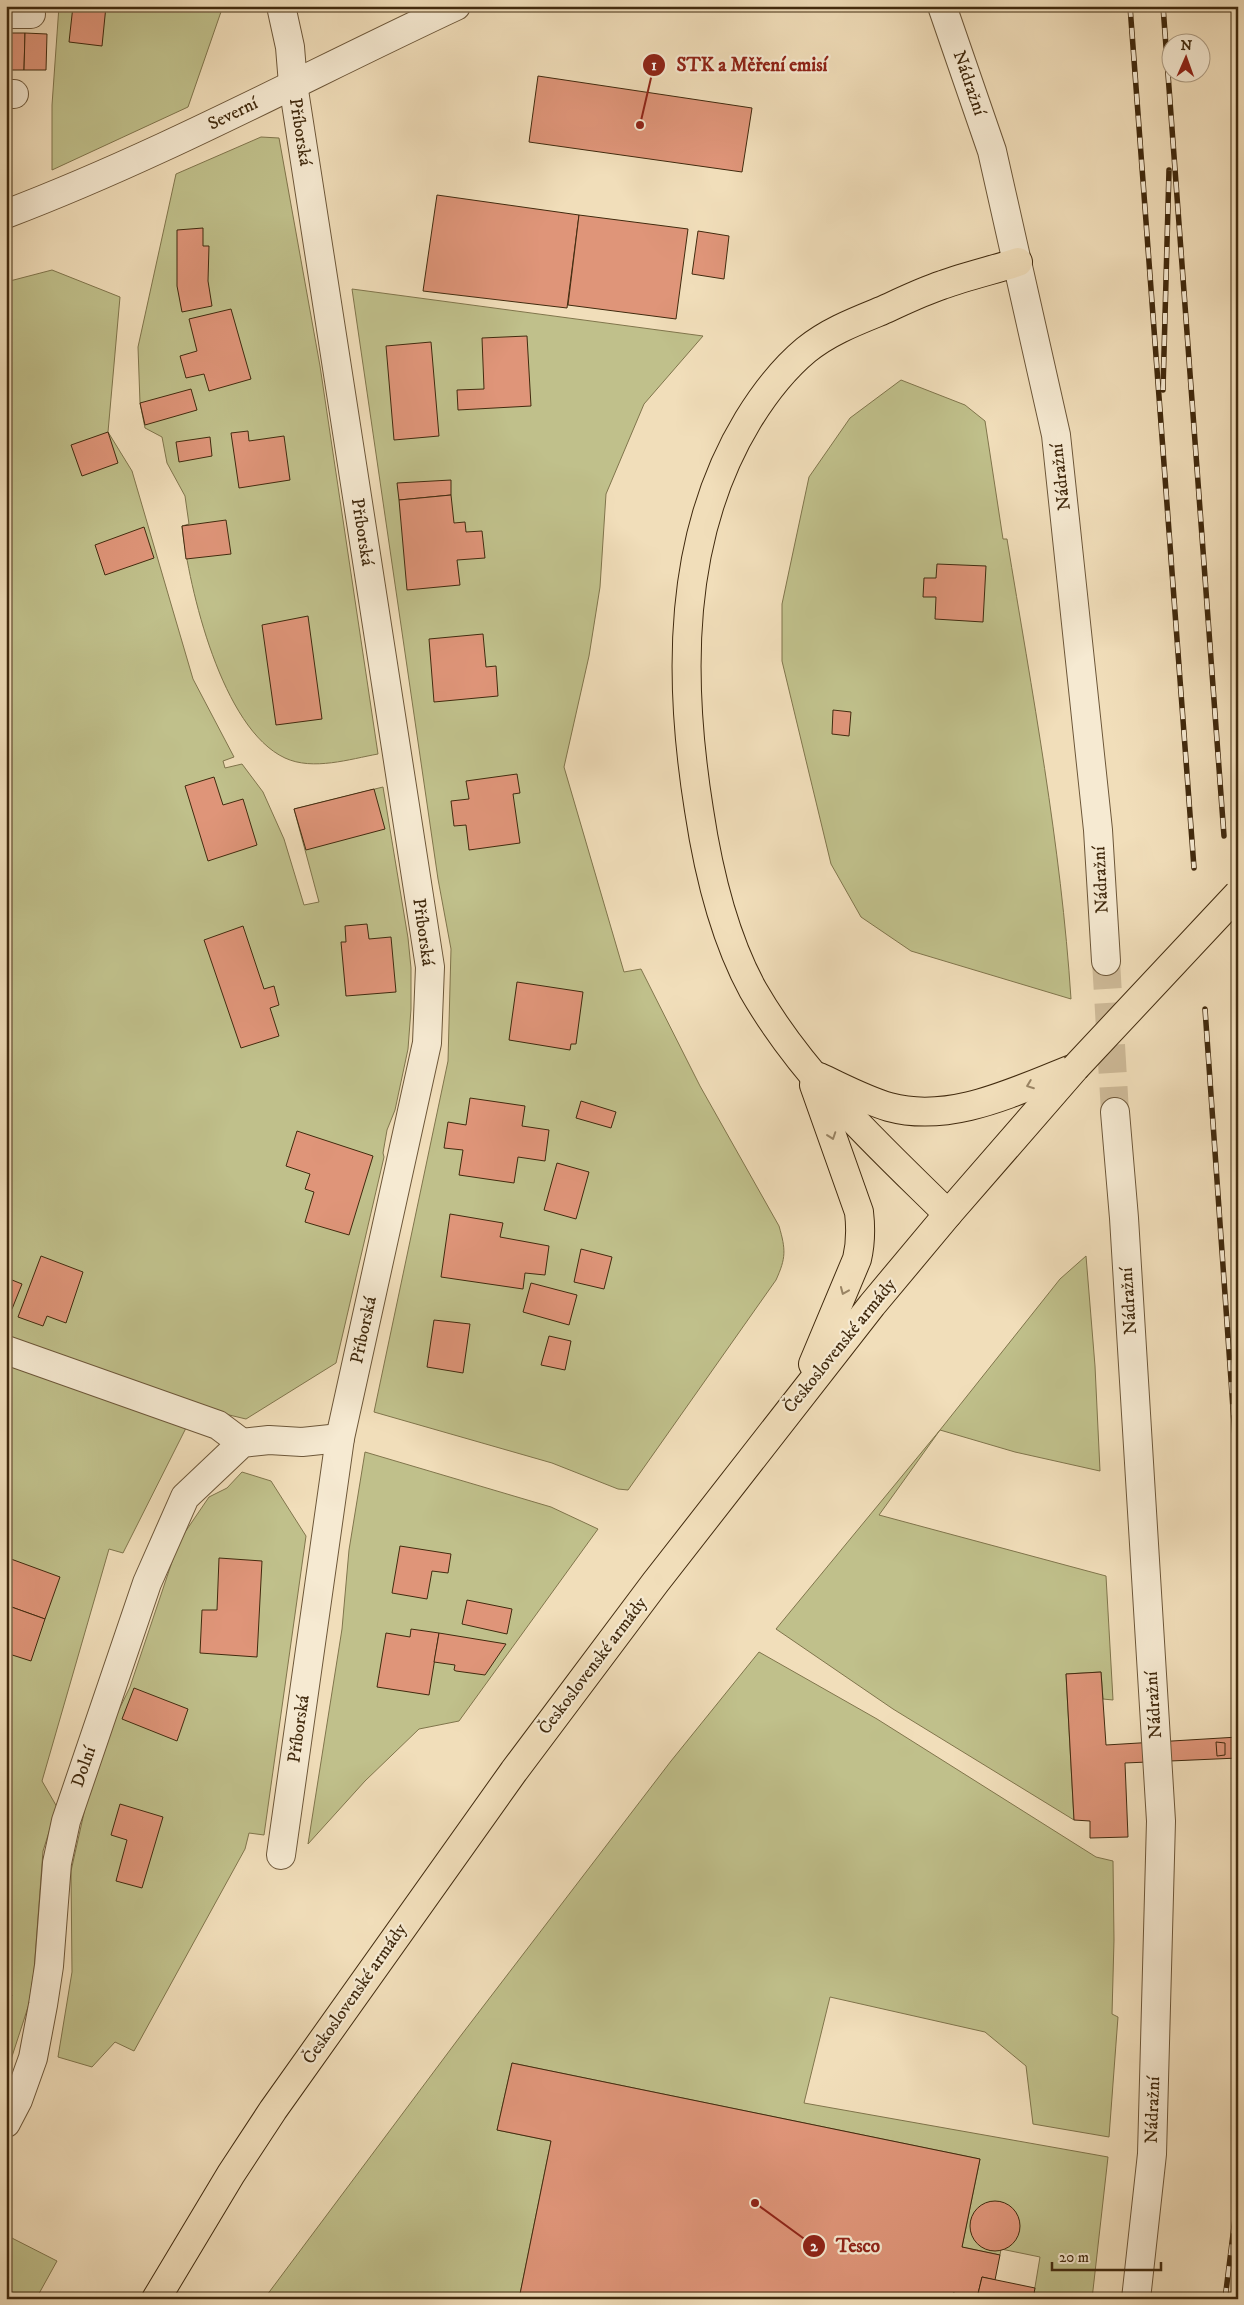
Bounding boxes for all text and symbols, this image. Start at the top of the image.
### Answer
north arrow [1162,32,1212,82]
text: N [1180,37,1193,55]
callout: STK a Měření emisí [641,48,837,82]
street label: Nádražní [948,48,991,120]
text: STK a Měření emisí [676,54,830,77]
text: 1 [651,56,657,75]
street label: Severní [204,92,263,135]
street label: Příborská [284,97,316,168]
street label: Nádražní [1046,441,1076,512]
street label: Příborská [346,497,378,568]
street label: Nádražní [1088,845,1114,914]
street label: Příborská [407,897,439,968]
one-way arrow [1026,1079,1035,1089]
one-way arrow [826,1132,836,1140]
street label: Nádražní [1116,1265,1142,1335]
street label: Československé armády [778,1273,901,1418]
one-way arrow [840,1286,850,1295]
street label: Příborská [346,1294,382,1366]
street label: Československé armády [533,1592,652,1739]
street label: Nádražní [1141,1669,1167,1739]
street label: Příborská [283,1693,315,1764]
street label: Dolní [67,1742,102,1790]
street label: Československé armády [297,1918,412,2069]
street label: Nádražní [1141,2075,1165,2144]
callout: Tesco [801,2229,890,2263]
text: Tesco [835,2235,880,2258]
text: 2 [810,2237,818,2256]
scale bar [1052,2240,1160,2272]
text: 20 m [1059,2248,1089,2267]

